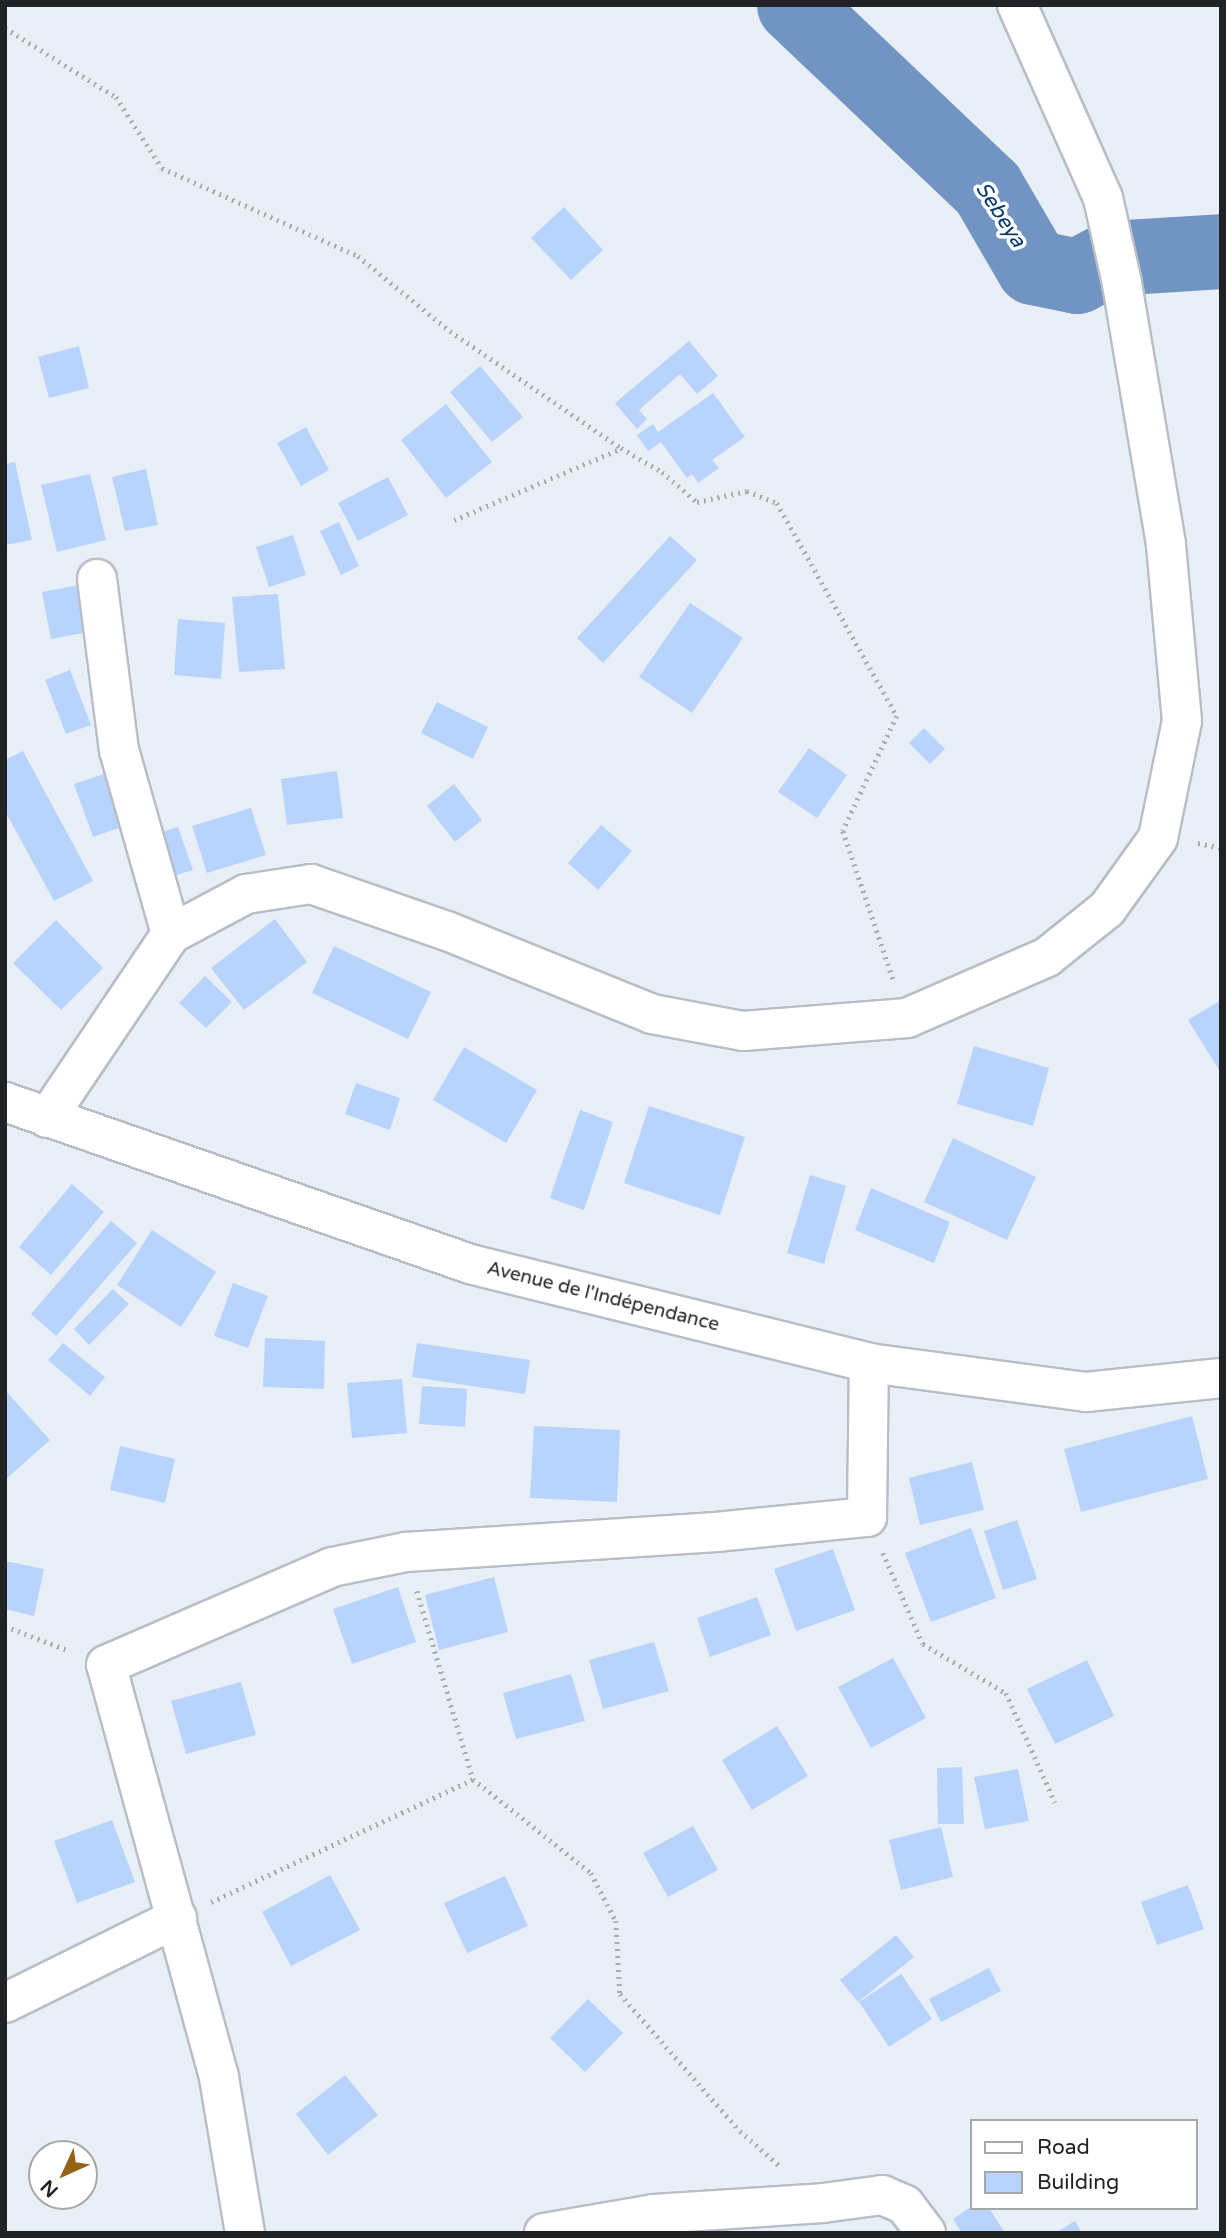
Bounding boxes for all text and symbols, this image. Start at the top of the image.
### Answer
water label: Sebeya [970,178,1030,252]
street label: Avenue de l'Indépendance [485,1257,721,1337]
legend [970,2119,1198,2210]
text: Road [1037,2135,1090,2160]
north arrow [28,2140,98,2210]
text: Building [1037,2170,1119,2195]
text: N [36,2175,63,2202]

